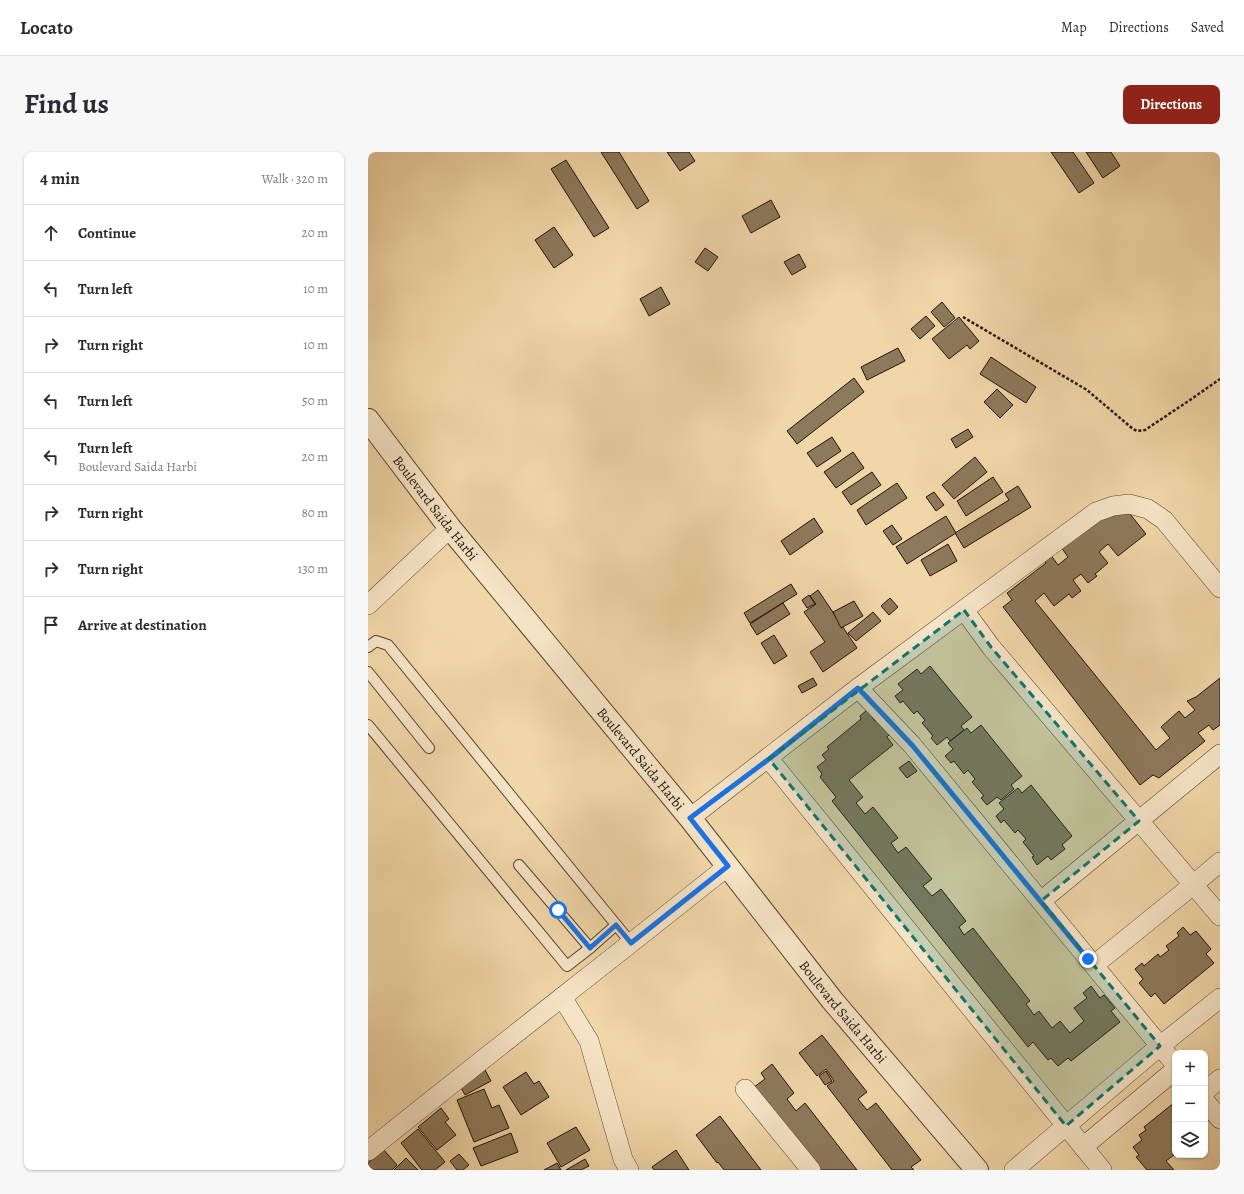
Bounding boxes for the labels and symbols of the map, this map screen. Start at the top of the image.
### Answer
street label: Boulevard Saida Harbi [389,452,483,565]
street label: Boulevard Saida Harbi [593,703,689,814]
route start [549,901,567,919]
route end [1079,950,1097,968]
street label: Boulevard Saida Harbi [795,956,891,1067]

